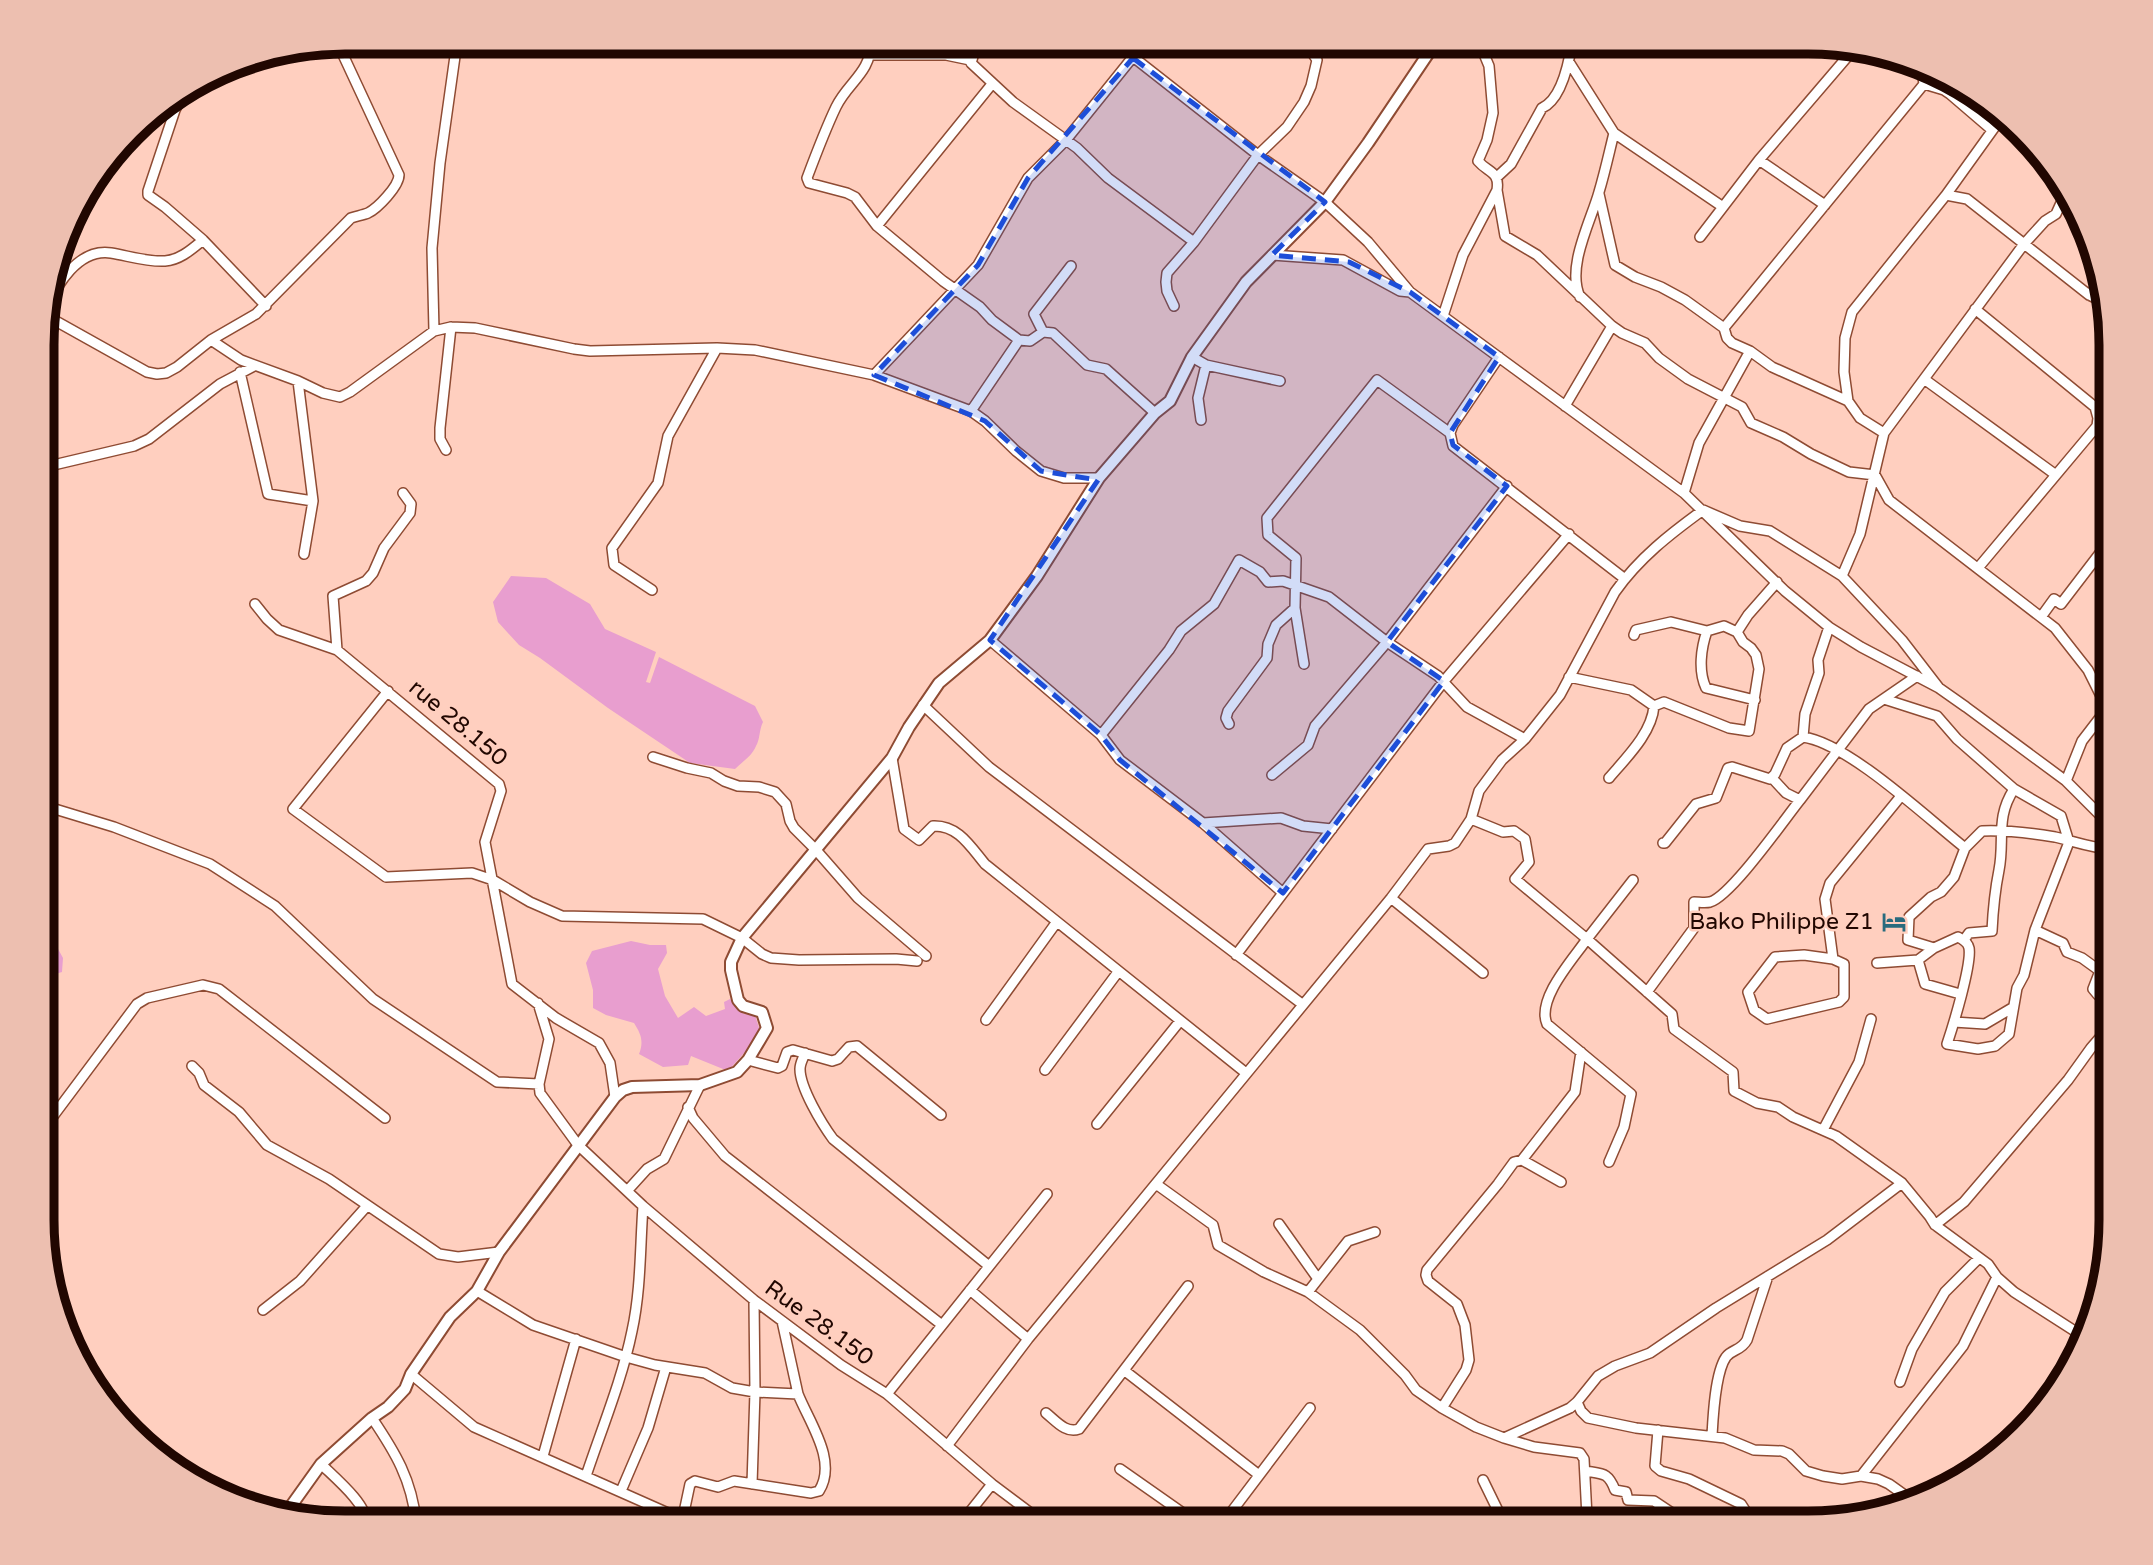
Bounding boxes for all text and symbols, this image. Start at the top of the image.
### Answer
street label: rue 28.150 [403,674,513,772]
place label: Bako Philippe Z1 [1689,908,1874,936]
hotel icon: Bako Philippe Z1 [1880,908,1908,936]
street label: Rue 28.150 [759,1274,879,1372]

